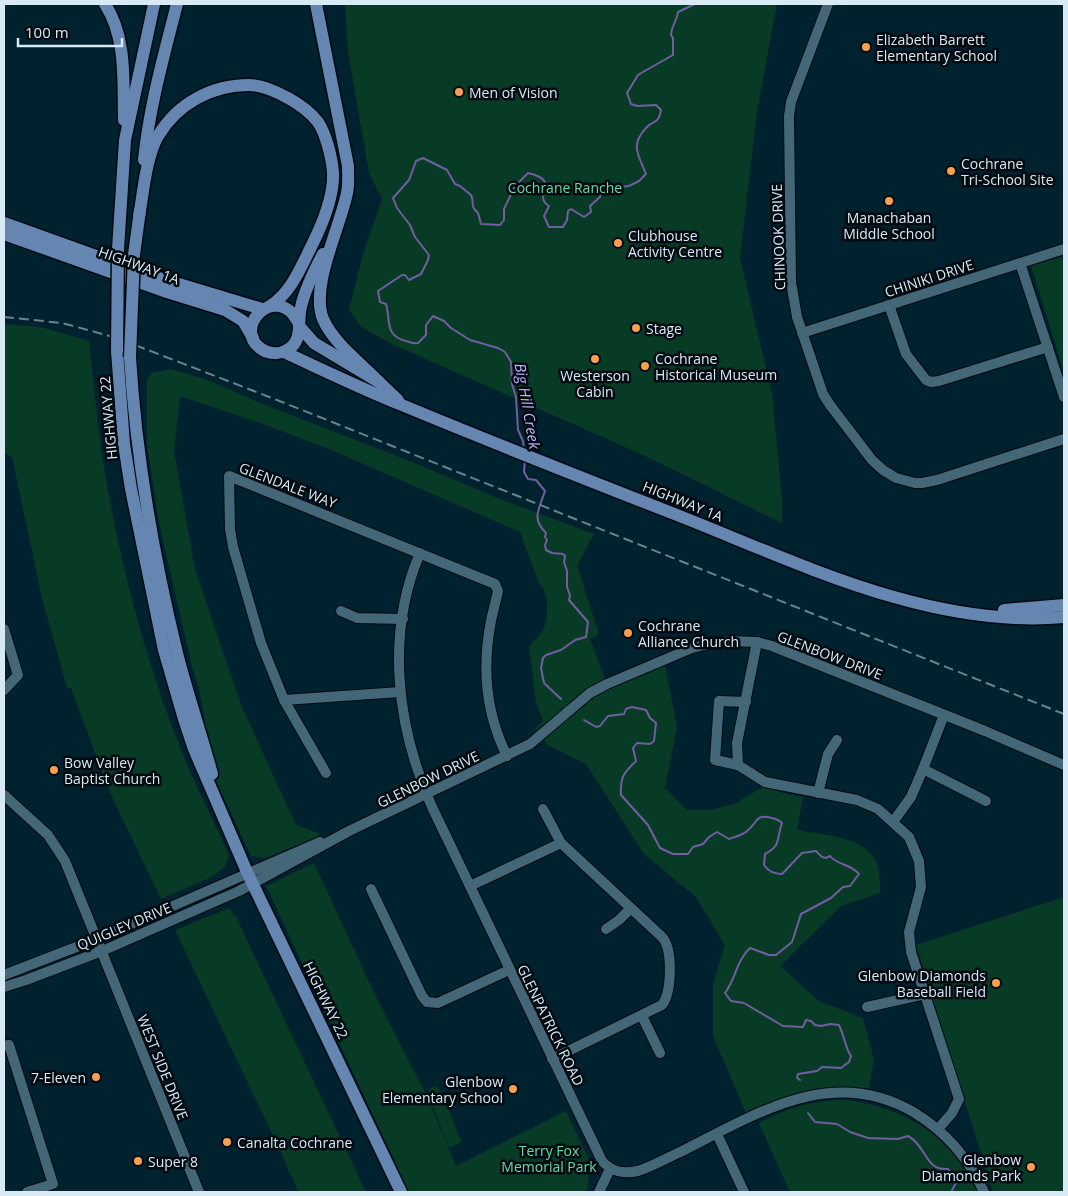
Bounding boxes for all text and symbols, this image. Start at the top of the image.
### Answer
scale bar [18,15,121,47]
text: 100 m [25,22,69,42]
place label: Elizabeth Barrett Elementary School [876,30,997,65]
marker: Elizabeth Barrett Elementary School [860,41,872,53]
place label: Men of Vision [469,83,558,102]
marker: Men of Vision [453,86,465,98]
place label: Cochrane Tri-School Site [961,154,1054,189]
marker: Cochrane Tri-School Site [945,165,957,177]
park label: Cochrane Ranche [508,178,622,197]
street label: CHINOOK DRIVE [767,183,789,291]
marker: Manachaban Middle School [883,195,895,207]
place label: Manachaban Middle School [843,208,935,243]
place label: Clubhouse Activity Centre [628,226,722,261]
marker: Clubhouse Activity Centre [612,237,624,249]
street label: HIGHWAY 1A [96,242,182,288]
street label: CHINIKI DRIVE [882,255,976,301]
place label: Stage [646,319,682,338]
marker: Stage [630,322,642,334]
place label: Cochrane Historical Museum [655,349,777,384]
marker: Westerson Cabin [589,353,601,365]
marker: Cochrane Historical Museum [639,360,651,372]
water label: Big Hill Creek [511,361,546,451]
place label: Westerson Cabin [560,366,630,401]
street label: HIGHWAY 22 [95,375,121,461]
street label: GLENDALE WAY [236,458,340,512]
street label: HIGHWAY 1A [640,476,726,526]
place label: Cochrane Alliance Church [638,616,739,651]
street label: GLENBOW DRIVE [775,626,885,684]
marker: Cochrane Alliance Church [622,627,634,639]
street label: GLENBOW DRIVE [374,746,482,812]
place label: Bow Valley Baptist Church [64,753,160,788]
marker: Bow Valley Baptist Church [48,764,60,776]
street label: QUIGLEY DRIVE [74,898,174,954]
street label: HIGHWAY 22 [299,958,353,1042]
street label: GLENPATRICK ROAD [513,961,589,1089]
place label: Glenbow Diamonds Baseball Field [858,966,986,1001]
marker: Glenbow Diamonds Baseball Field [990,977,1002,989]
street label: WEST SIDE DRIVE [133,1012,193,1122]
place label: 7-Eleven [31,1068,86,1087]
marker: 7-Eleven [90,1071,102,1083]
place label: Glenbow Elementary School [382,1072,503,1107]
marker: Glenbow Elementary School [507,1083,519,1095]
place label: Canalta Cochrane [237,1133,353,1152]
marker: Canalta Cochrane [221,1136,233,1148]
park label: Terry Fox Memorial Park [501,1141,597,1176]
place label: Glenbow Diamonds Park [921,1150,1022,1185]
place label: Super 8 [148,1152,198,1171]
marker: Super 8 [132,1155,144,1167]
marker: Glenbow Diamonds Park [1025,1161,1037,1173]

